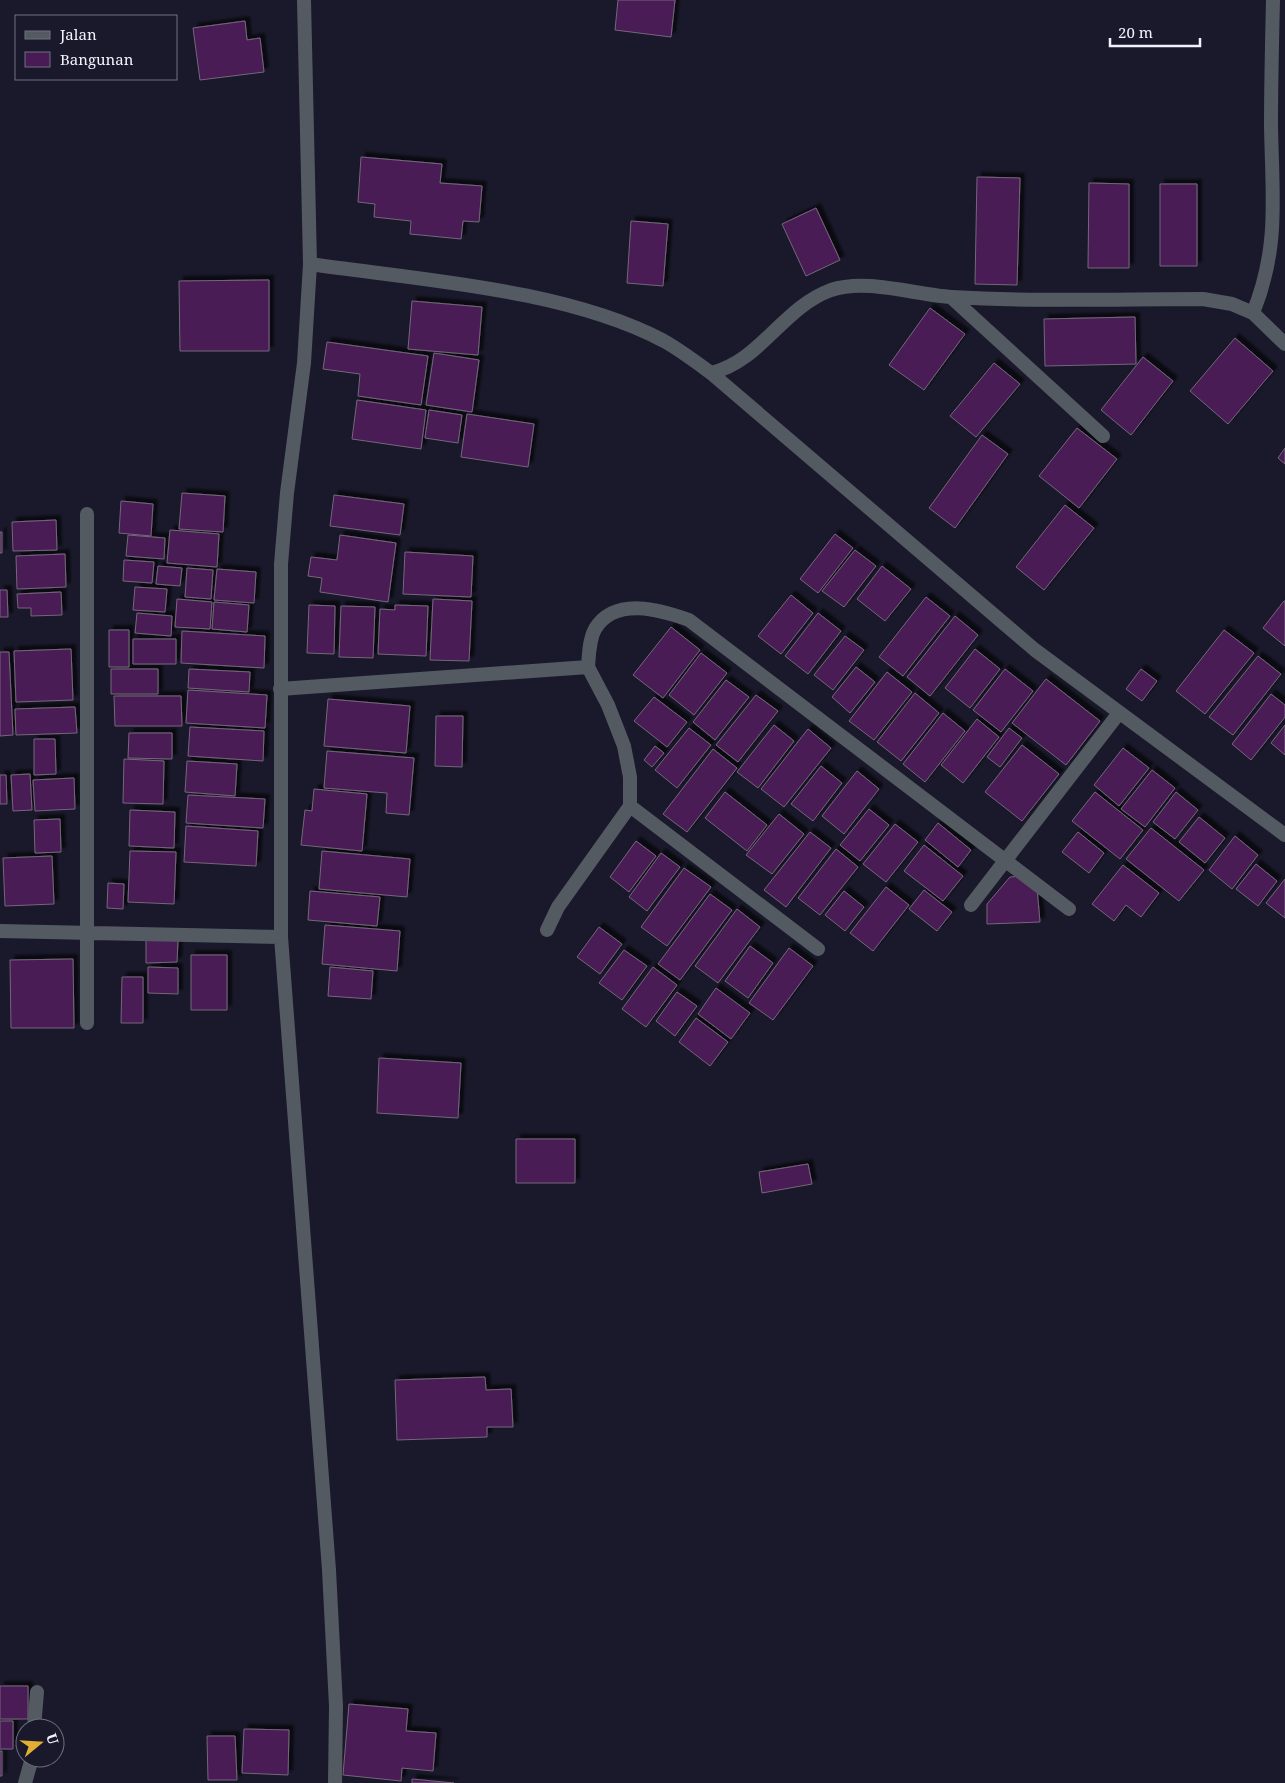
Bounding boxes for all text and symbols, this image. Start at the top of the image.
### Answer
legend [15,15,178,80]
scale bar [1110,15,1200,47]
text: 20 m [1118,22,1153,42]
text: Jalan [59,24,97,44]
text: Bangunan [60,49,134,69]
north arrow [15,1718,65,1768]
text: U [42,1731,64,1747]

